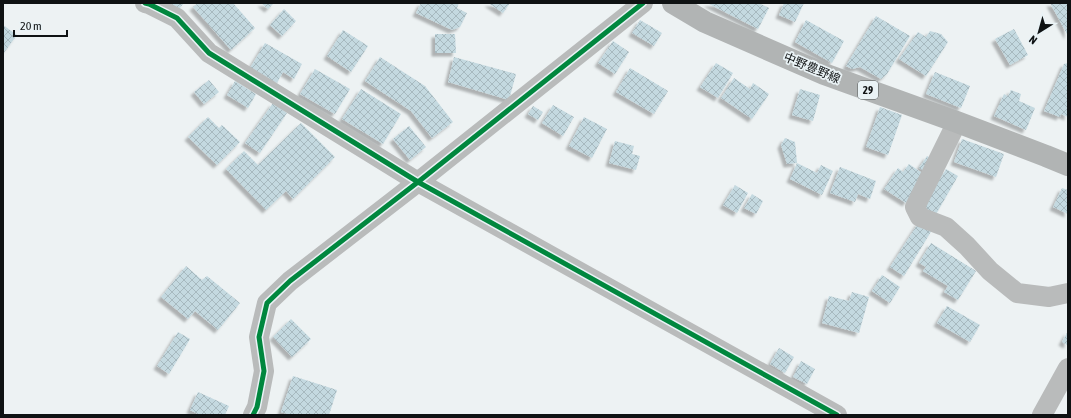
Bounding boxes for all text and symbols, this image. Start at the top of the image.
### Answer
scale bar [14,12,67,38]
north arrow [1019,12,1059,52]
text: 20 m [20,19,42,33]
text: N [1027,33,1039,47]
street label: 中野豊野線 [782,50,842,86]
road number: 29 [858,81,878,99]

